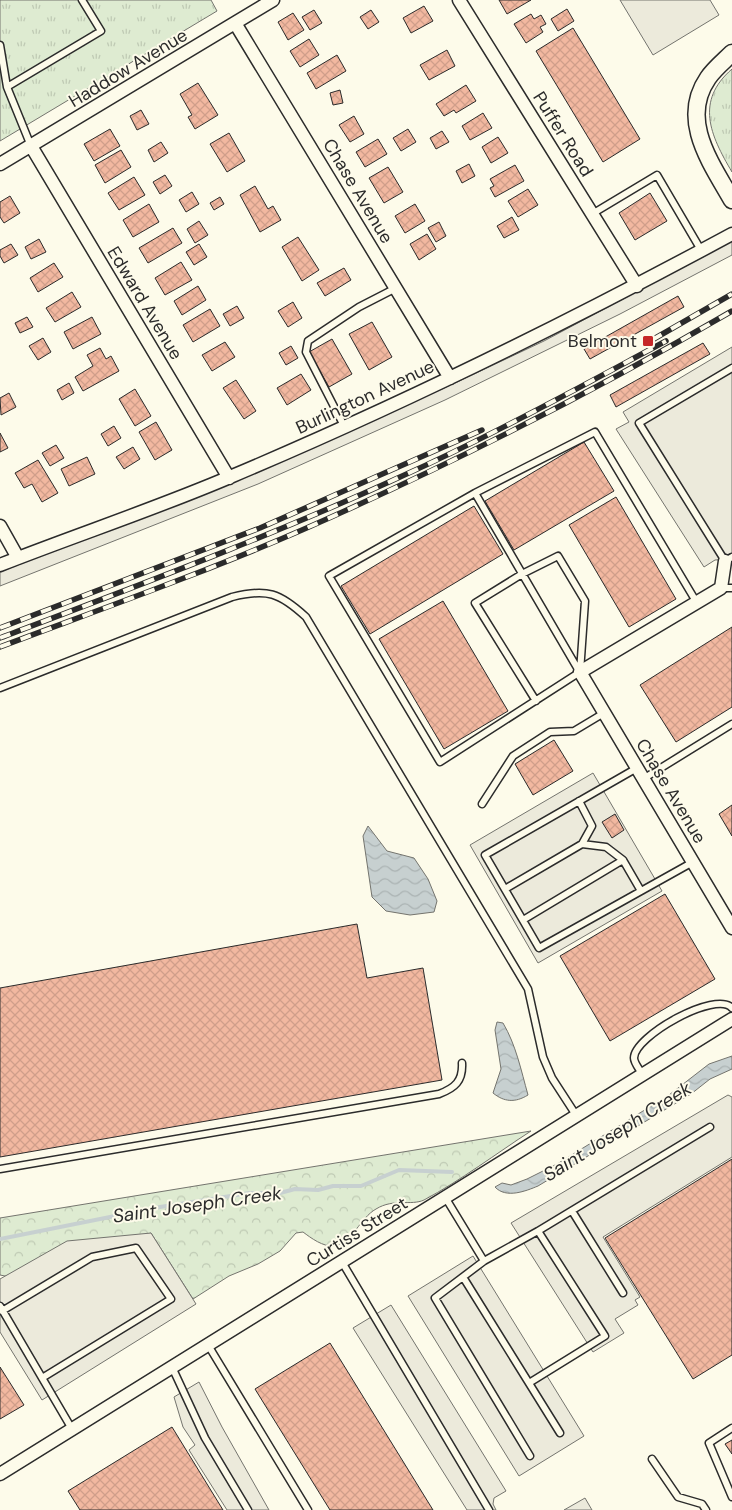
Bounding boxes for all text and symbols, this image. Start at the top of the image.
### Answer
street label: Haddow Avenue [64,23,192,113]
street label: Puffer Road [527,87,599,181]
street label: Chase Avenue [317,134,399,248]
street label: Edward Avenue [102,242,188,364]
place label: Belmont [568,329,637,353]
marker: Belmont [641,334,655,348]
street label: Burlington Avenue [292,354,438,440]
street label: Chase Avenue [630,734,712,848]
water label: Saint Joseph Creek [538,1076,696,1187]
water label: Saint Joseph Creek [111,1180,283,1229]
street label: Curtiss Street [302,1191,412,1273]

